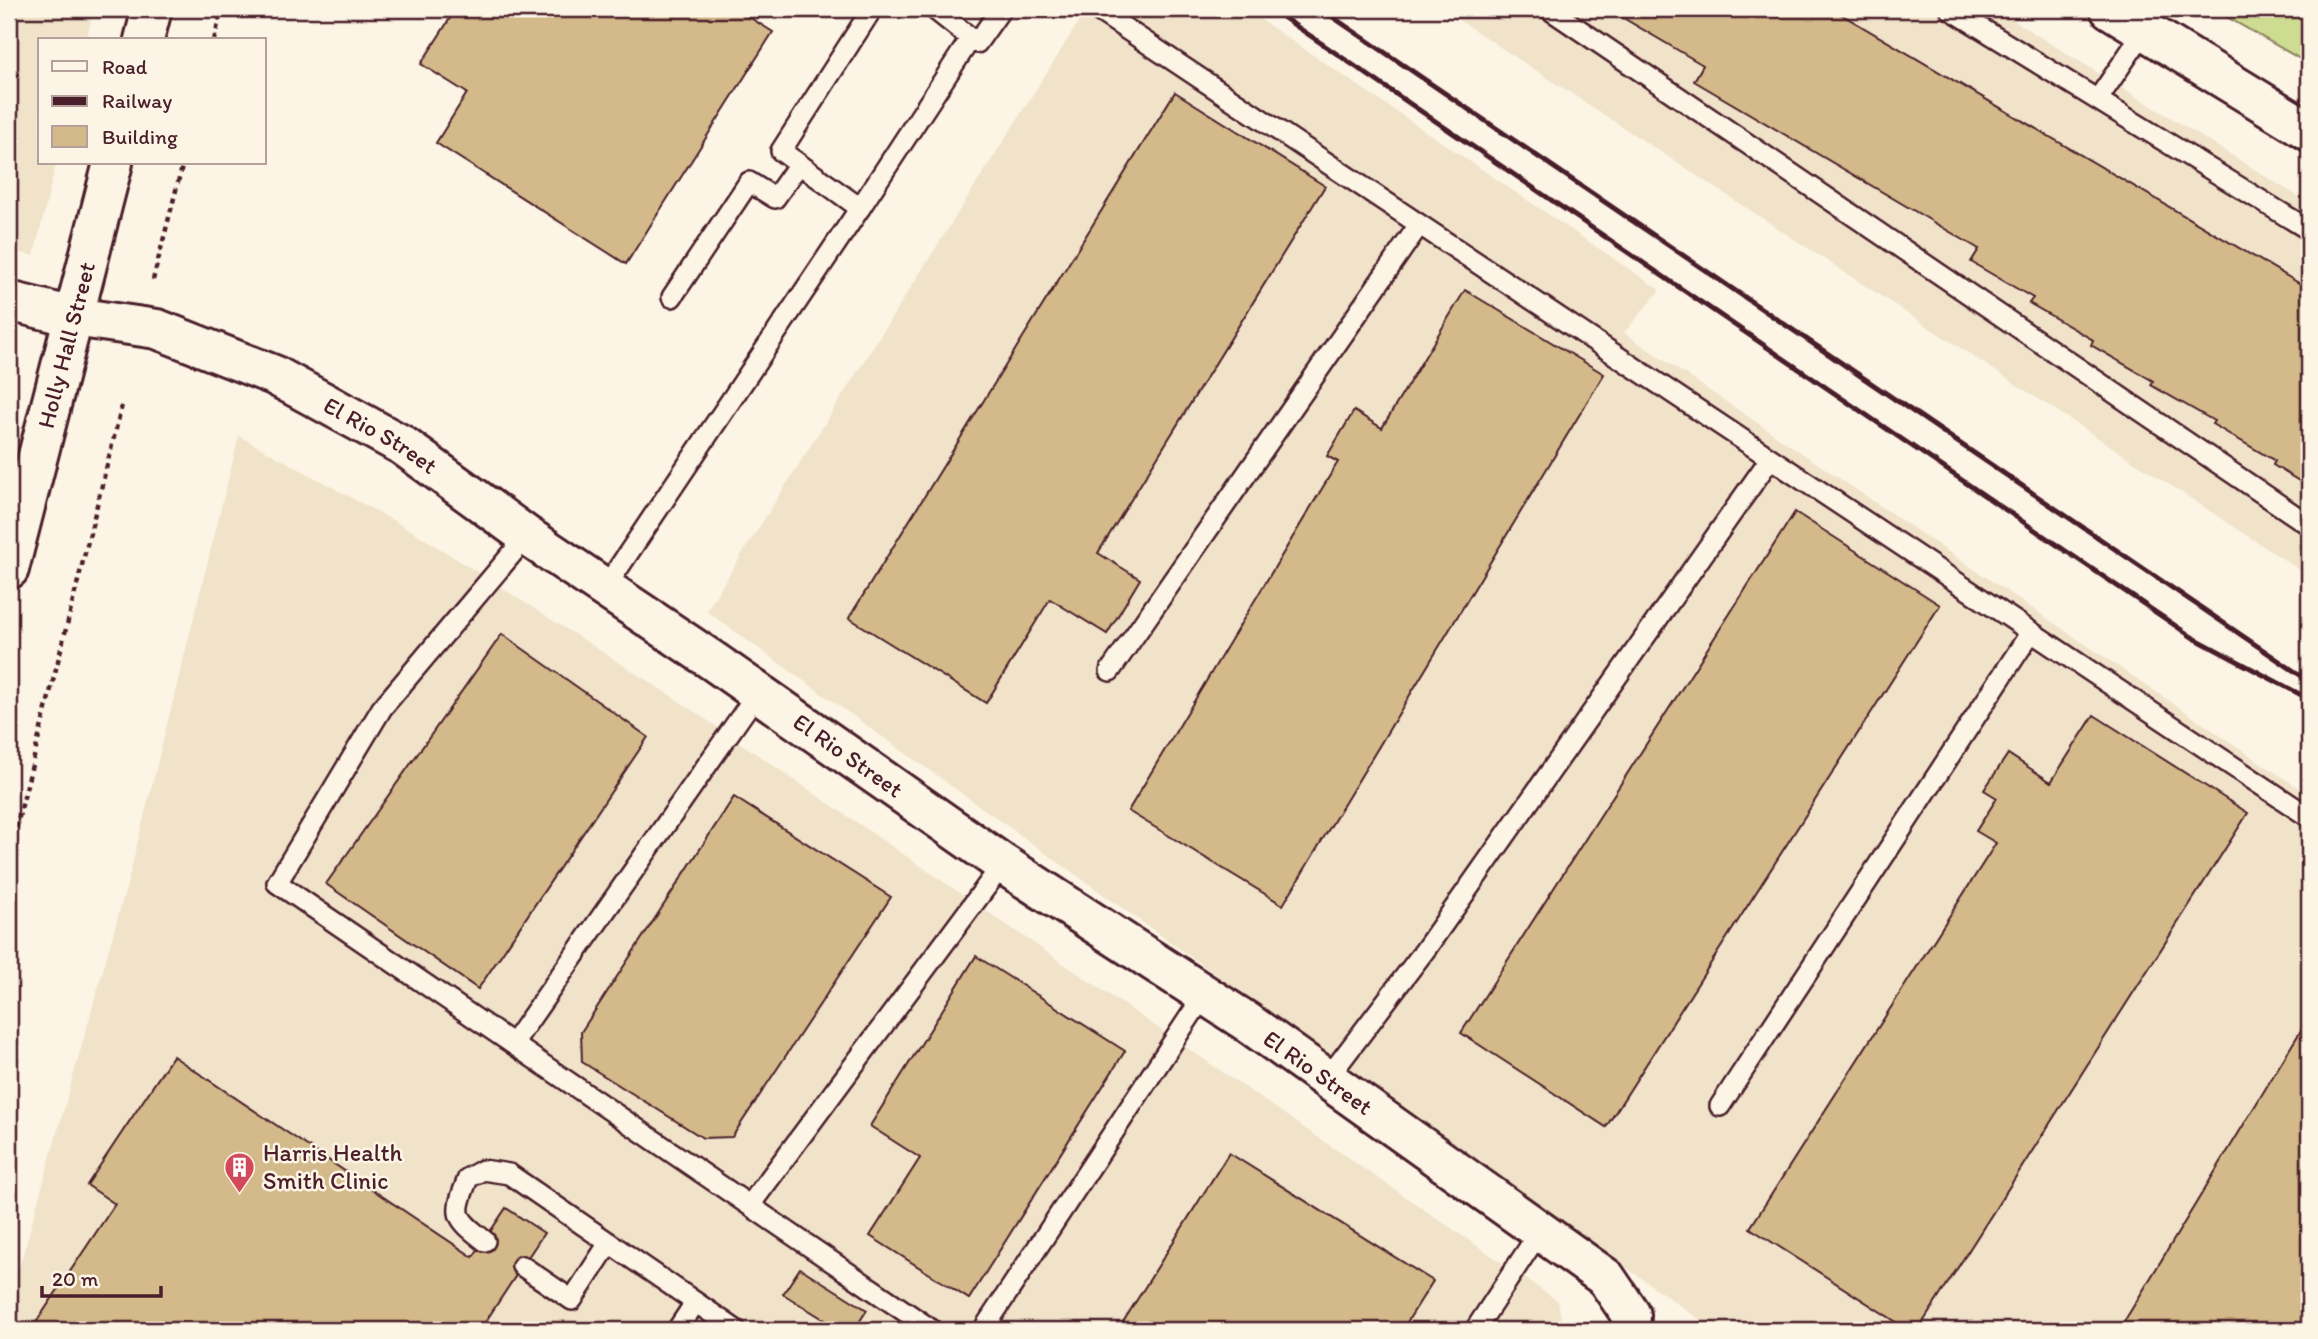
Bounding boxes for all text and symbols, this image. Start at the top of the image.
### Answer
legend [38,38,266,164]
text: Road [102,54,148,79]
text: Railway [102,88,172,113]
text: Building [102,124,178,149]
street label: Holly Hall Street [31,259,101,431]
street label: El Rio Street [319,390,443,480]
street label: El Rio Street [788,707,909,804]
street label: El Rio Street [1258,1023,1379,1121]
place label: Harris Health Smith Clinic [263,1138,402,1195]
building icon: Harris Health Smith Clinic [223,1150,257,1194]
scale bar [42,1255,161,1299]
text: 20 m [52,1266,99,1291]

